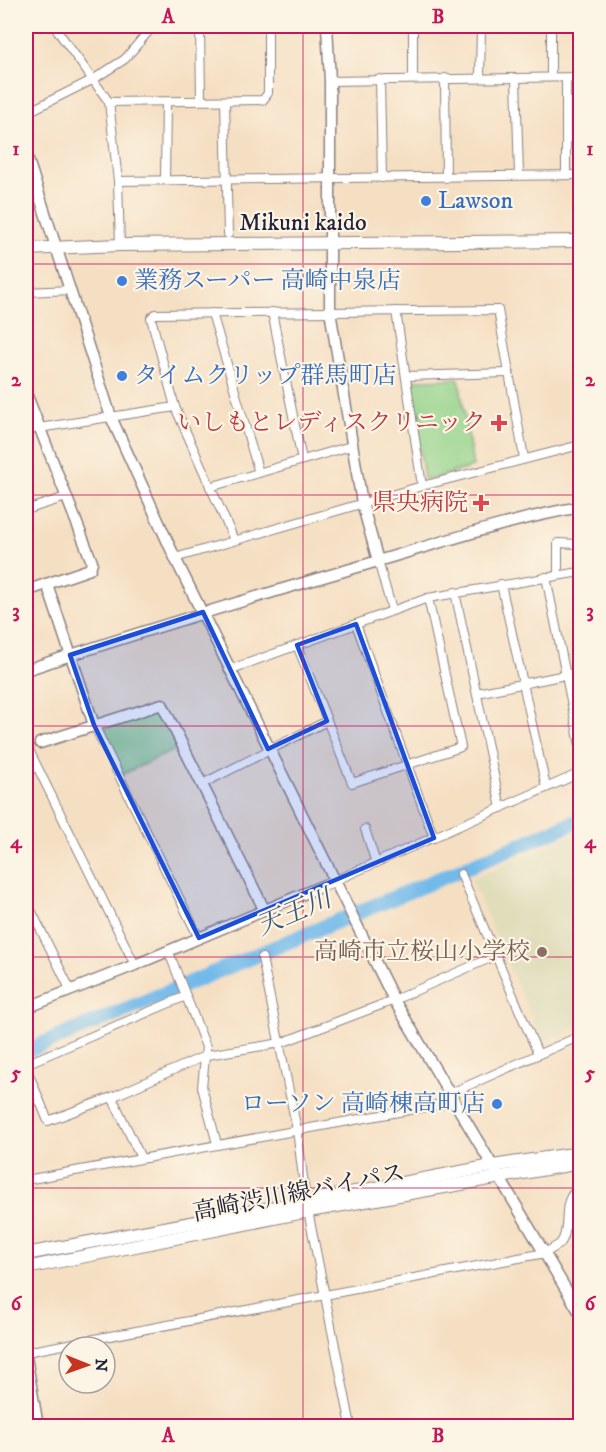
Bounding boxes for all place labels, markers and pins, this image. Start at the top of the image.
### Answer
place label: Lawson [438,186,513,216]
marker: Lawson [419,194,433,208]
place label: 業務スーパー 高崎中泉店 [134,266,401,296]
marker: 業務スーパー 高崎中泉店 [115,274,129,288]
place label: タイムクリップ群馬町店 [134,361,397,391]
marker: タイムクリップ群馬町店 [115,369,129,383]
place label: いしもとレディスクリニック [177,408,486,438]
marker: いしもとレディスクリニック [490,414,508,432]
place label: 県央病院 [372,488,468,518]
marker: 県央病院 [472,494,490,512]
place label: 高崎市立桜山小学校 [314,937,530,967]
marker: 高崎市立桜山小学校 [535,945,549,959]
place label: ローソン 高崎棟高町店 [241,1089,485,1119]
marker: ローソン 高崎棟高町店 [490,1097,504,1111]

